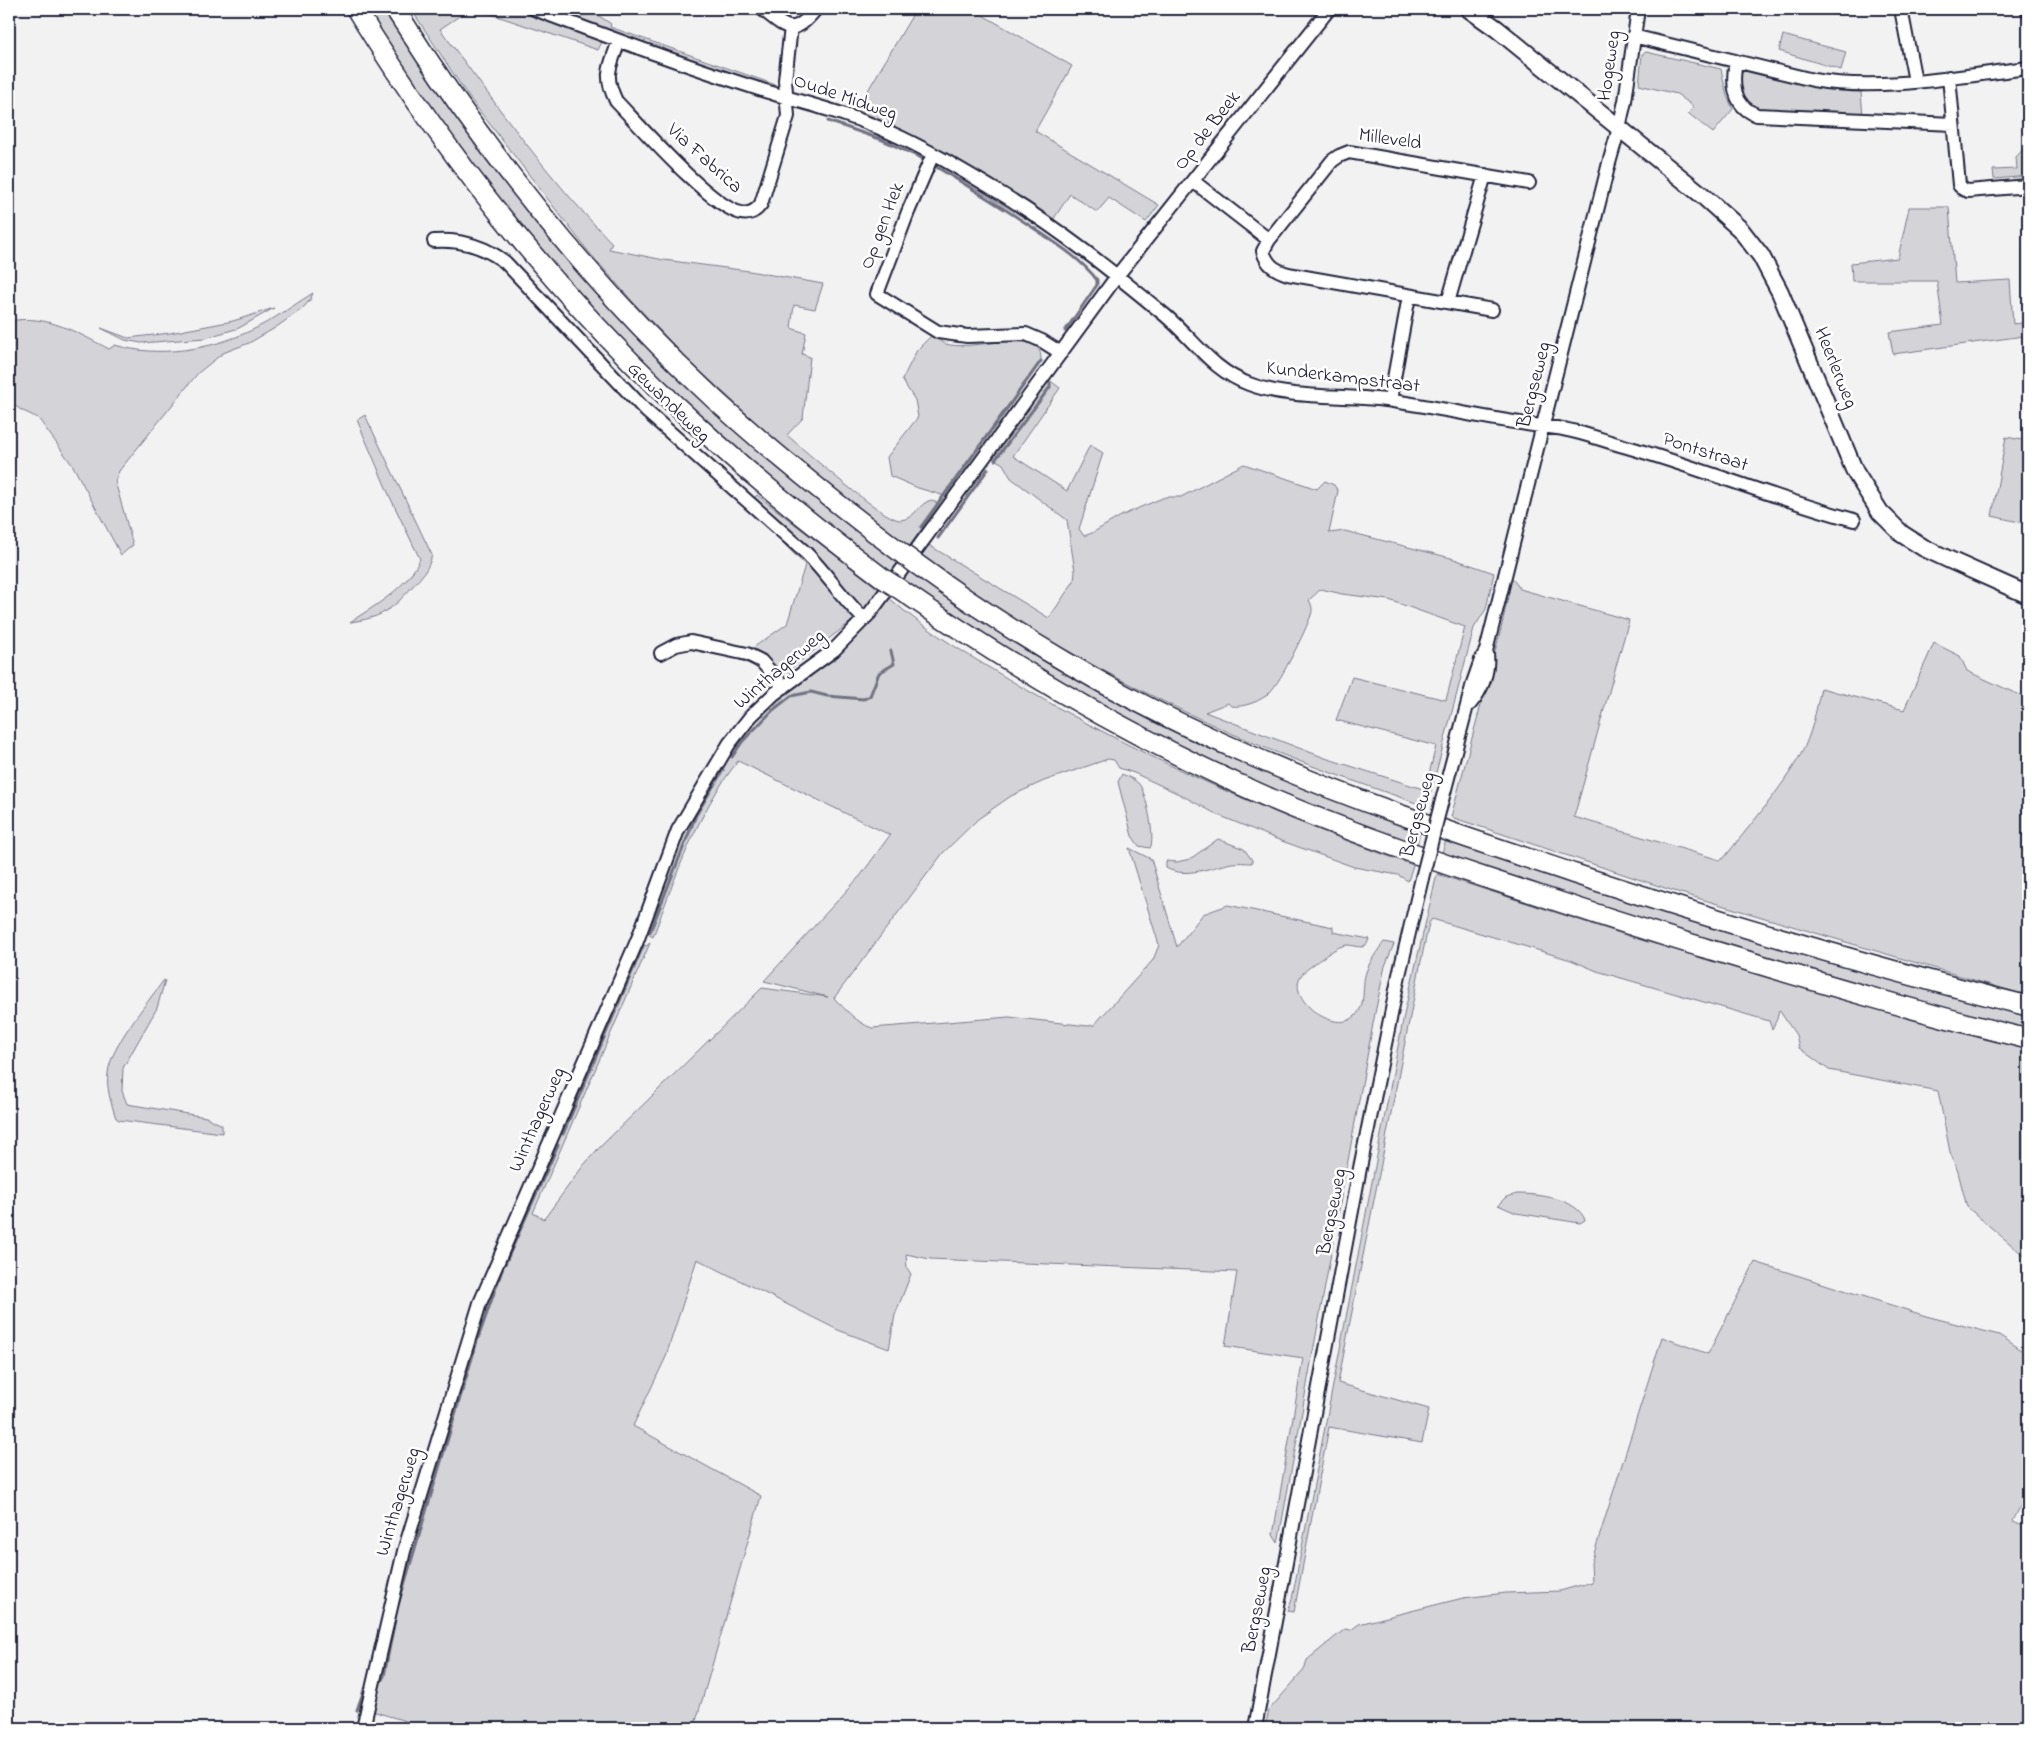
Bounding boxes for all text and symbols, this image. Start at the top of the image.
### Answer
street label: Hogeweg [1591,29,1630,103]
street label: Oude Midweg [789,67,901,130]
street label: Op de Beek [1168,85,1249,177]
street label: Via Fabrica [659,116,748,201]
street label: Milleveld [1357,121,1423,159]
street label: Op gen Hek [853,178,914,274]
street label: Heerlerweg [1805,323,1864,413]
street label: Bergseweg [1510,339,1561,432]
street label: Kunderkampstraat [1264,354,1422,402]
street label: Gewandeweg [619,356,716,451]
street label: Pontstraat [1658,425,1752,481]
street label: Winthagerweg [728,623,833,718]
street label: Bergseweg [1393,769,1445,862]
street label: Winthagerweg [502,1063,575,1178]
street label: Bergseweg [1310,1166,1357,1259]
street label: Winthagerweg [369,1444,430,1560]
street label: Bergseweg [1235,1564,1282,1657]

